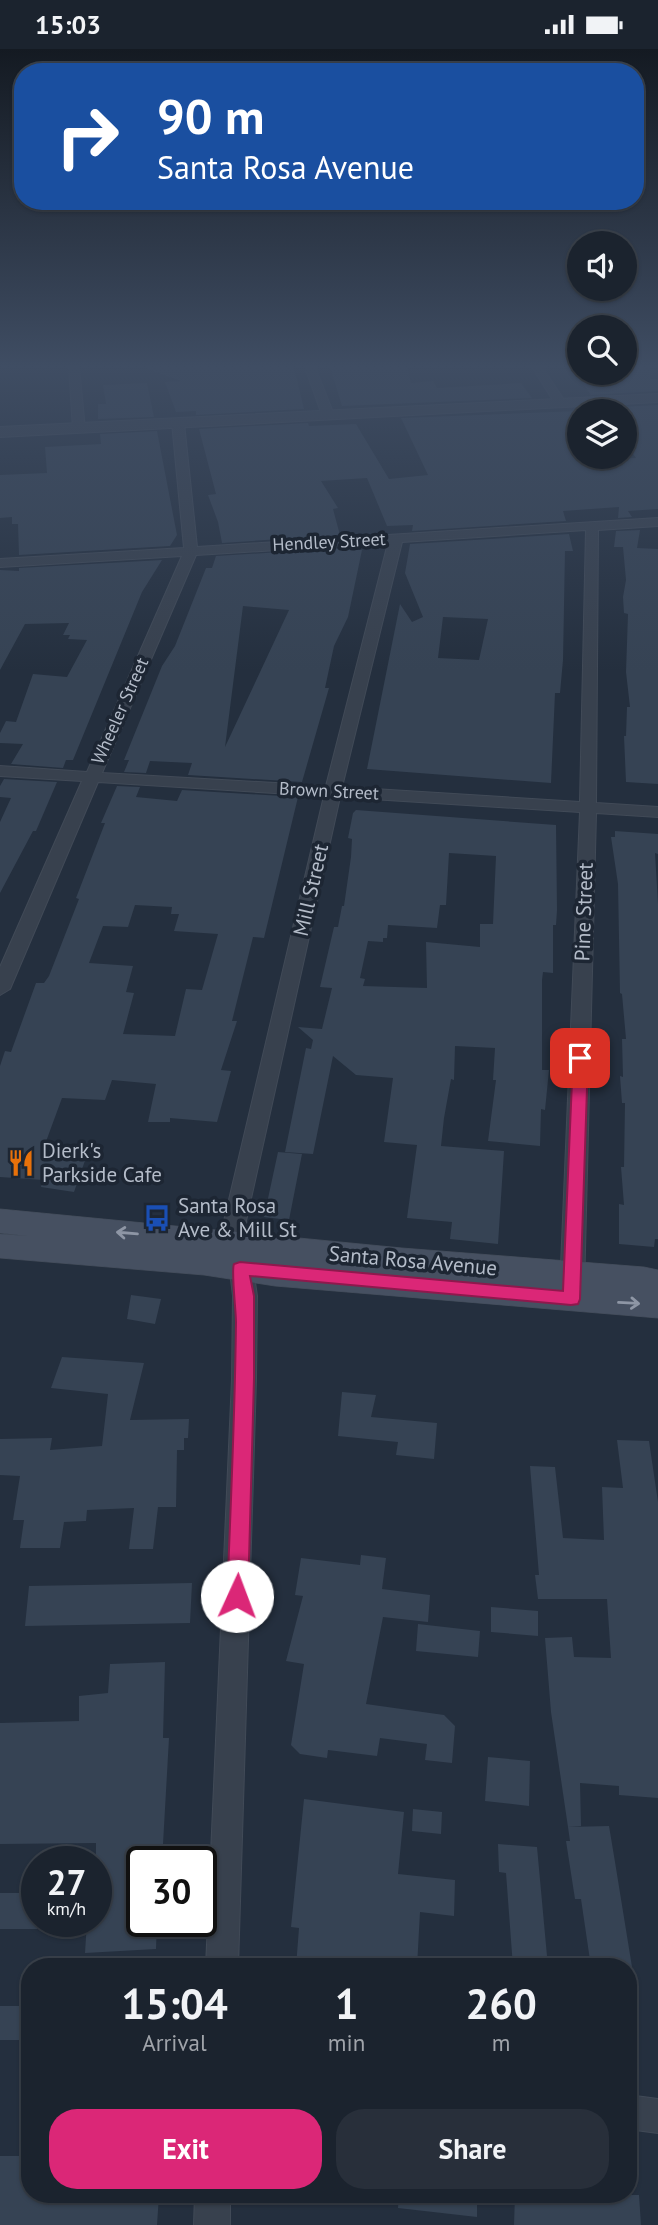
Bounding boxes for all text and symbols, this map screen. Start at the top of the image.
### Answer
text: 15:03 [35,8,101,41]
text: 90 m [157,84,264,148]
icon: right [42,91,133,182]
text: Santa Rosa Avenue [157,146,414,188]
map controls [567,231,637,469]
button: sound [567,231,637,301]
button: search [567,315,637,385]
button: layers [567,399,637,469]
street label: Hendley Street [272,527,386,556]
street label: Wheeler Street [86,654,153,768]
street label: Brown Street [279,776,380,805]
street label: Mill Street [287,841,334,939]
street label: Pine Street [568,862,599,962]
pin [550,1028,610,1088]
icon: arrive [561,1039,599,1077]
place label: Dierk's Parkside Cafe [42,1137,162,1188]
restaurant icon: Dierk's Parkside Cafe [6,1148,36,1178]
place label: Santa Rosa Ave & Mill St [178,1192,297,1243]
bus stop icon: Santa Rosa Ave & Mill St [142,1203,172,1233]
one-way arrow [116,1226,139,1239]
street label: Santa Rosa Avenue [328,1240,498,1281]
one-way arrow [617,1297,640,1310]
position arrow [200,1559,274,1633]
speed limit sign: 30 [126,1846,217,1937]
text: 27 [47,1859,86,1905]
text: km/h [47,1897,86,1920]
text: 15:04 [121,1976,228,2031]
text: 1 [335,1976,358,2031]
text: 260 [465,1976,537,2031]
text: Arrival [142,2028,207,2057]
text: min [328,2028,365,2057]
text: m [492,2028,510,2057]
button: Exit [49,2109,322,2189]
button: Share [336,2109,609,2189]

